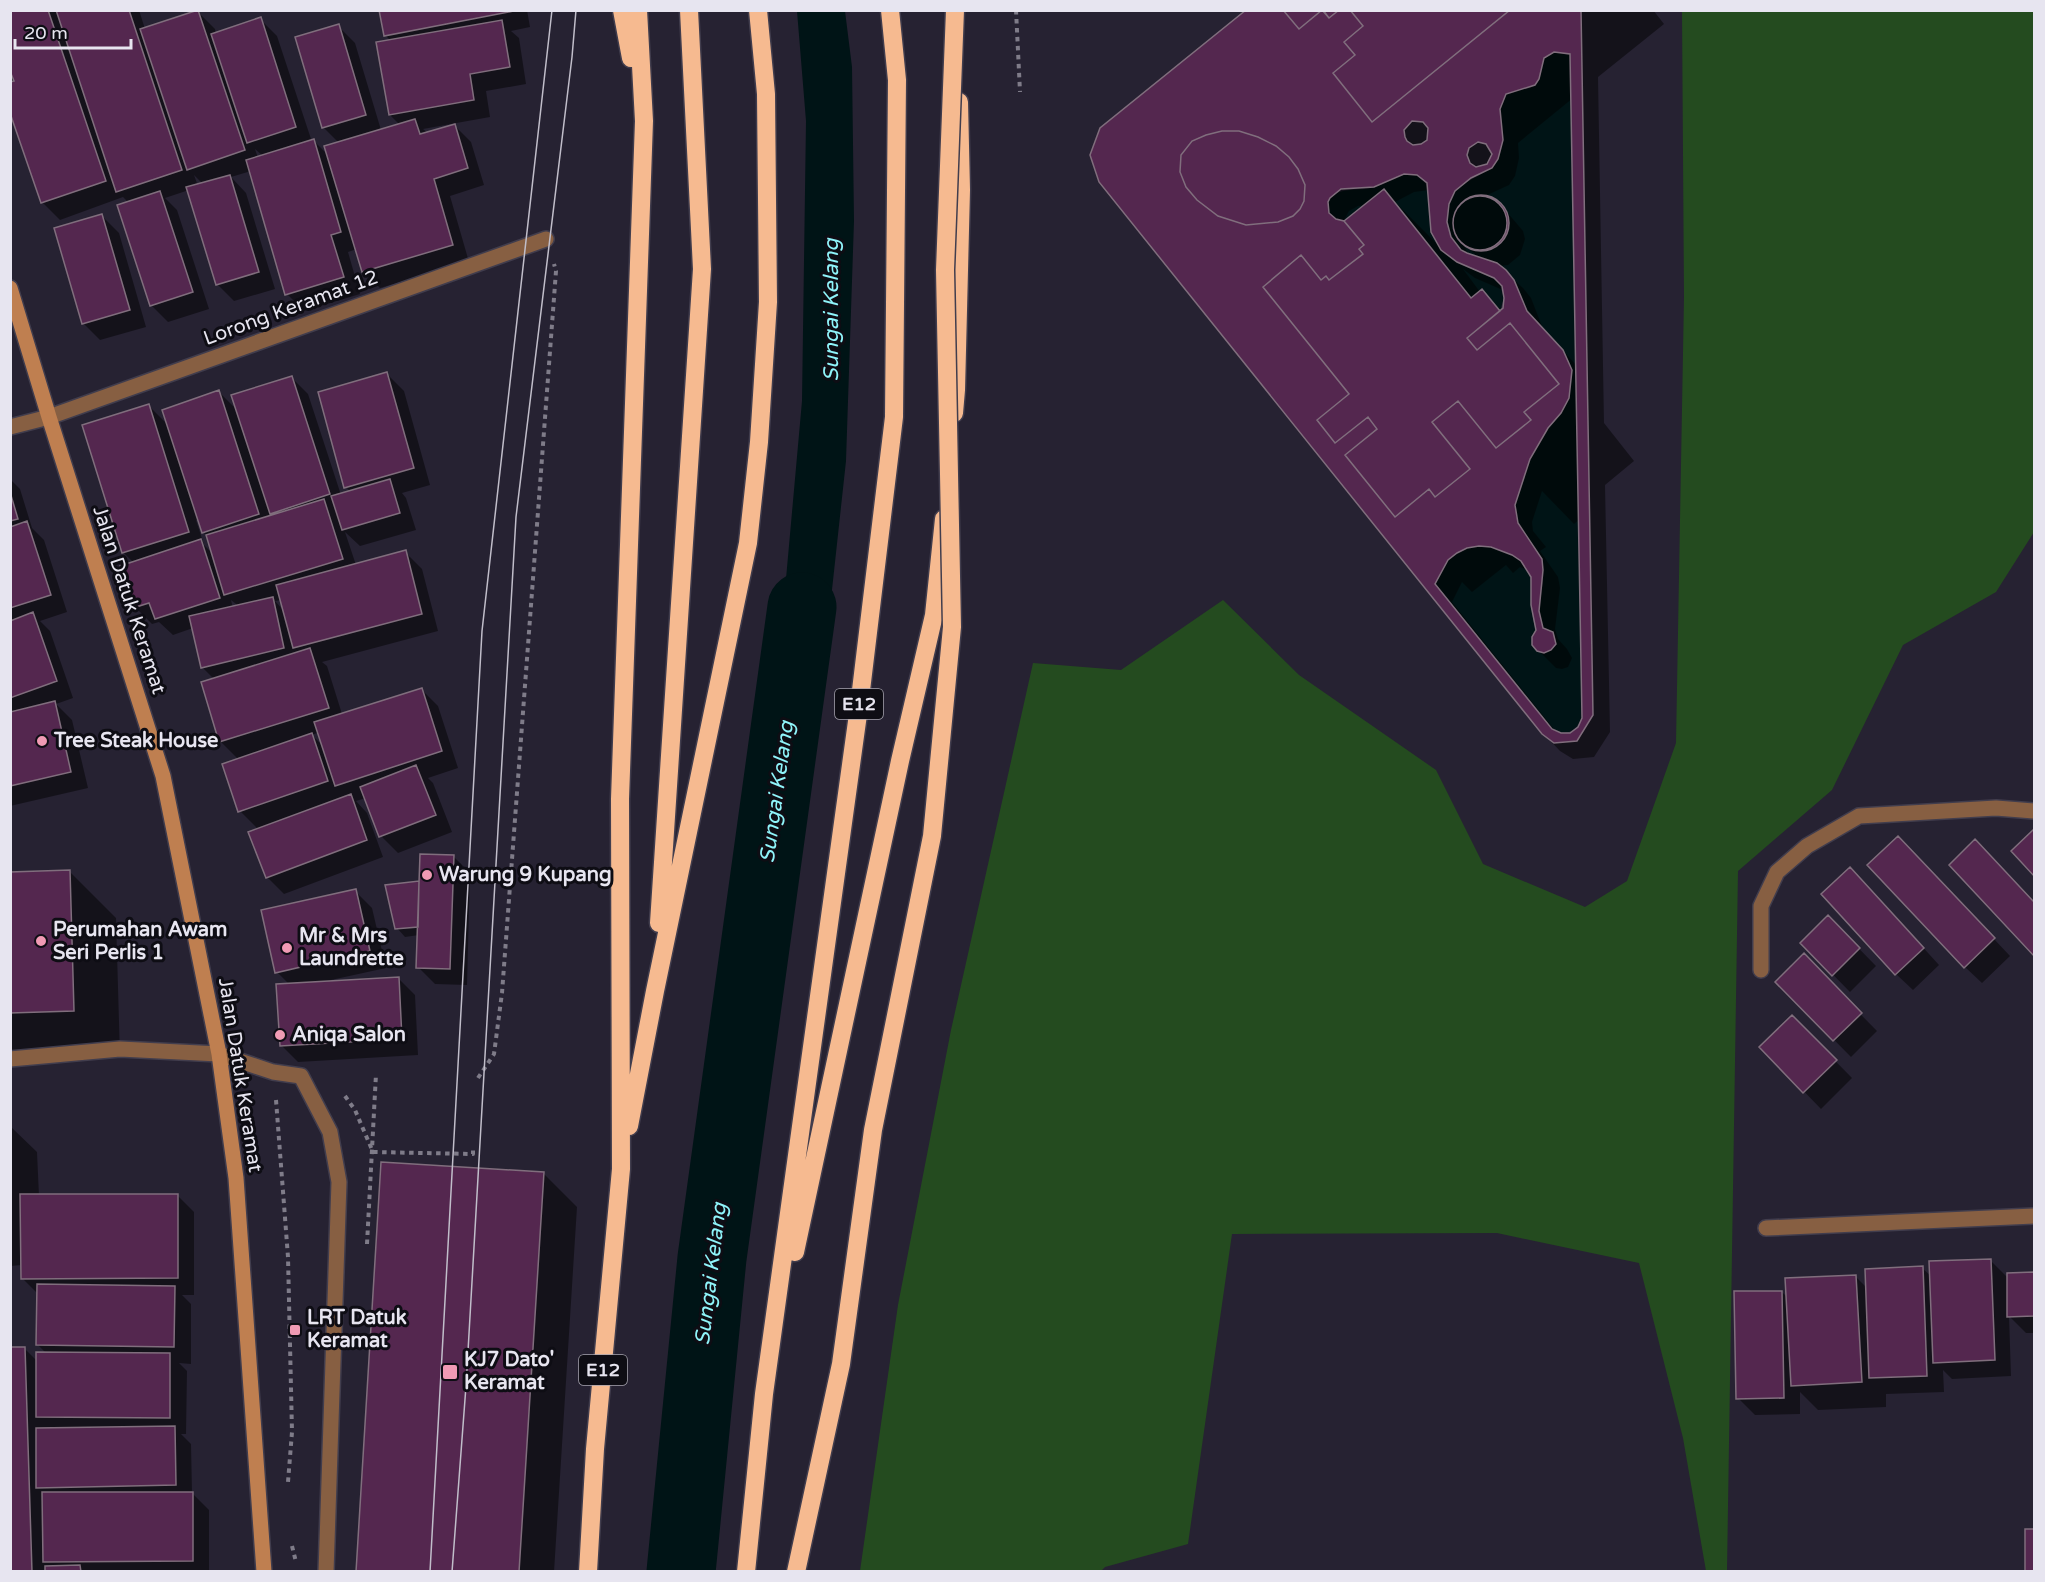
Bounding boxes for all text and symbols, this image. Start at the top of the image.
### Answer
scale bar [15,12,130,50]
text: 20 m [24,22,68,44]
water label: Sungai Kelang [819,237,844,382]
street label: Lorong Keramat 12 [200,265,382,351]
street label: Jalan Datuk Keramat [87,503,171,697]
road number: E12 [835,689,883,719]
water label: Sungai Kelang [755,718,800,865]
place label: Tree Steak House [53,729,218,753]
marker: Tree Steak House [35,734,49,748]
place label: Warung 9 Kupang [439,863,612,887]
marker: Warung 9 Kupang [420,868,434,882]
place label: Perumahan Awam Seri Perlis 1 [53,918,227,965]
place label: Mr & Mrs Laundrette [299,924,404,971]
marker: Perumahan Awam Seri Perlis 1 [34,934,48,948]
marker: Mr & Mrs Laundrette [280,941,294,955]
street label: Jalan Datuk Keramat [213,976,267,1174]
place label: Aniqa Salon [292,1023,406,1047]
marker: Aniqa Salon [273,1028,287,1042]
water label: Sungai Kelang [690,1200,732,1347]
place label: LRT Datuk Keramat [307,1306,407,1353]
marker: LRT Datuk Keramat [288,1323,302,1337]
place label: KJ7 Dato' Keramat [464,1348,554,1395]
road number: E12 [579,1355,627,1385]
marker: KJ7 Dato' Keramat [441,1363,459,1381]

